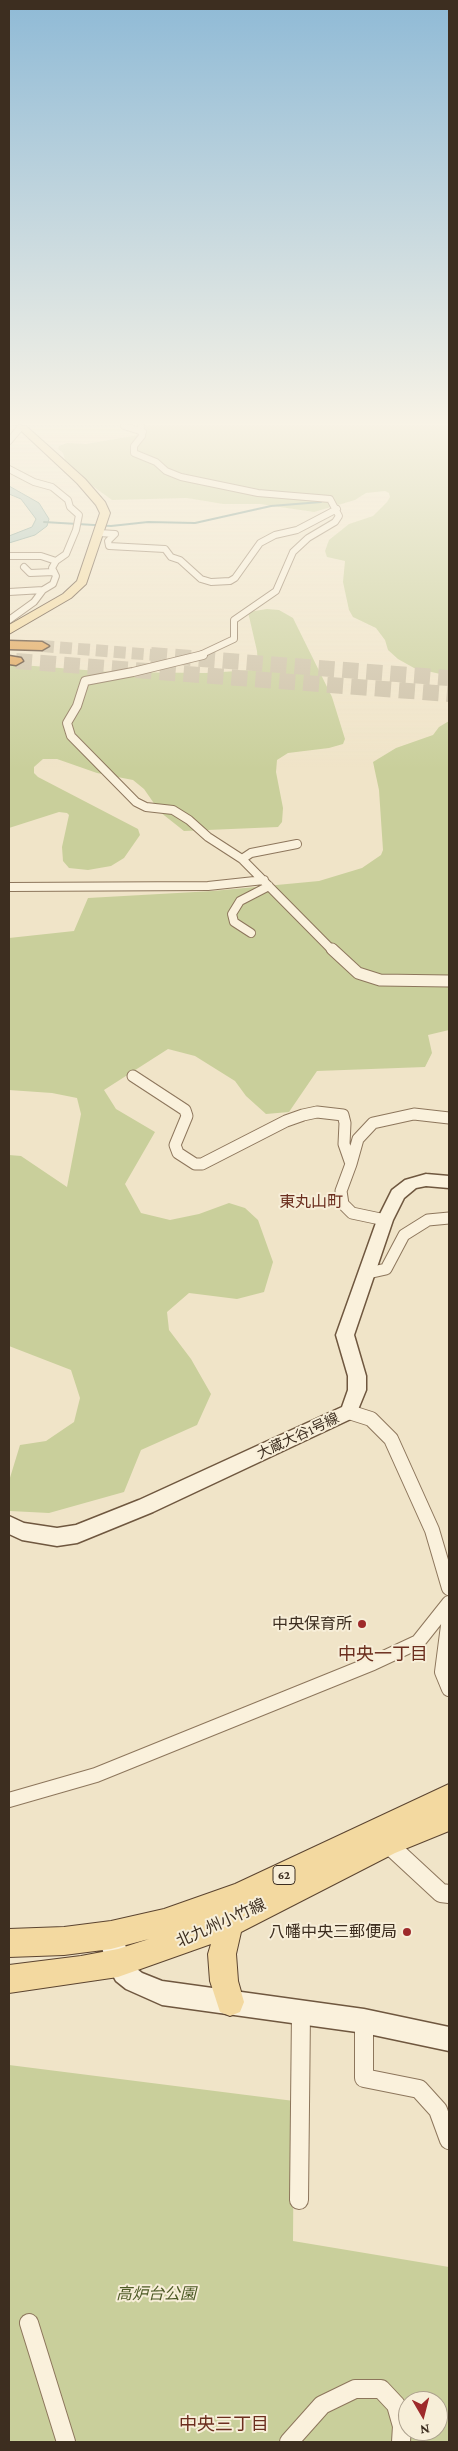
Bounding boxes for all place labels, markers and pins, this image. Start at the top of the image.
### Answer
place label: 中央保育所 [272,1614,352,1634]
marker: 中央保育所 [356,1618,368,1630]
place label: 八幡中央三郵便局 [269,1922,397,1942]
marker: 八幡中央三郵便局 [401,1926,413,1938]

